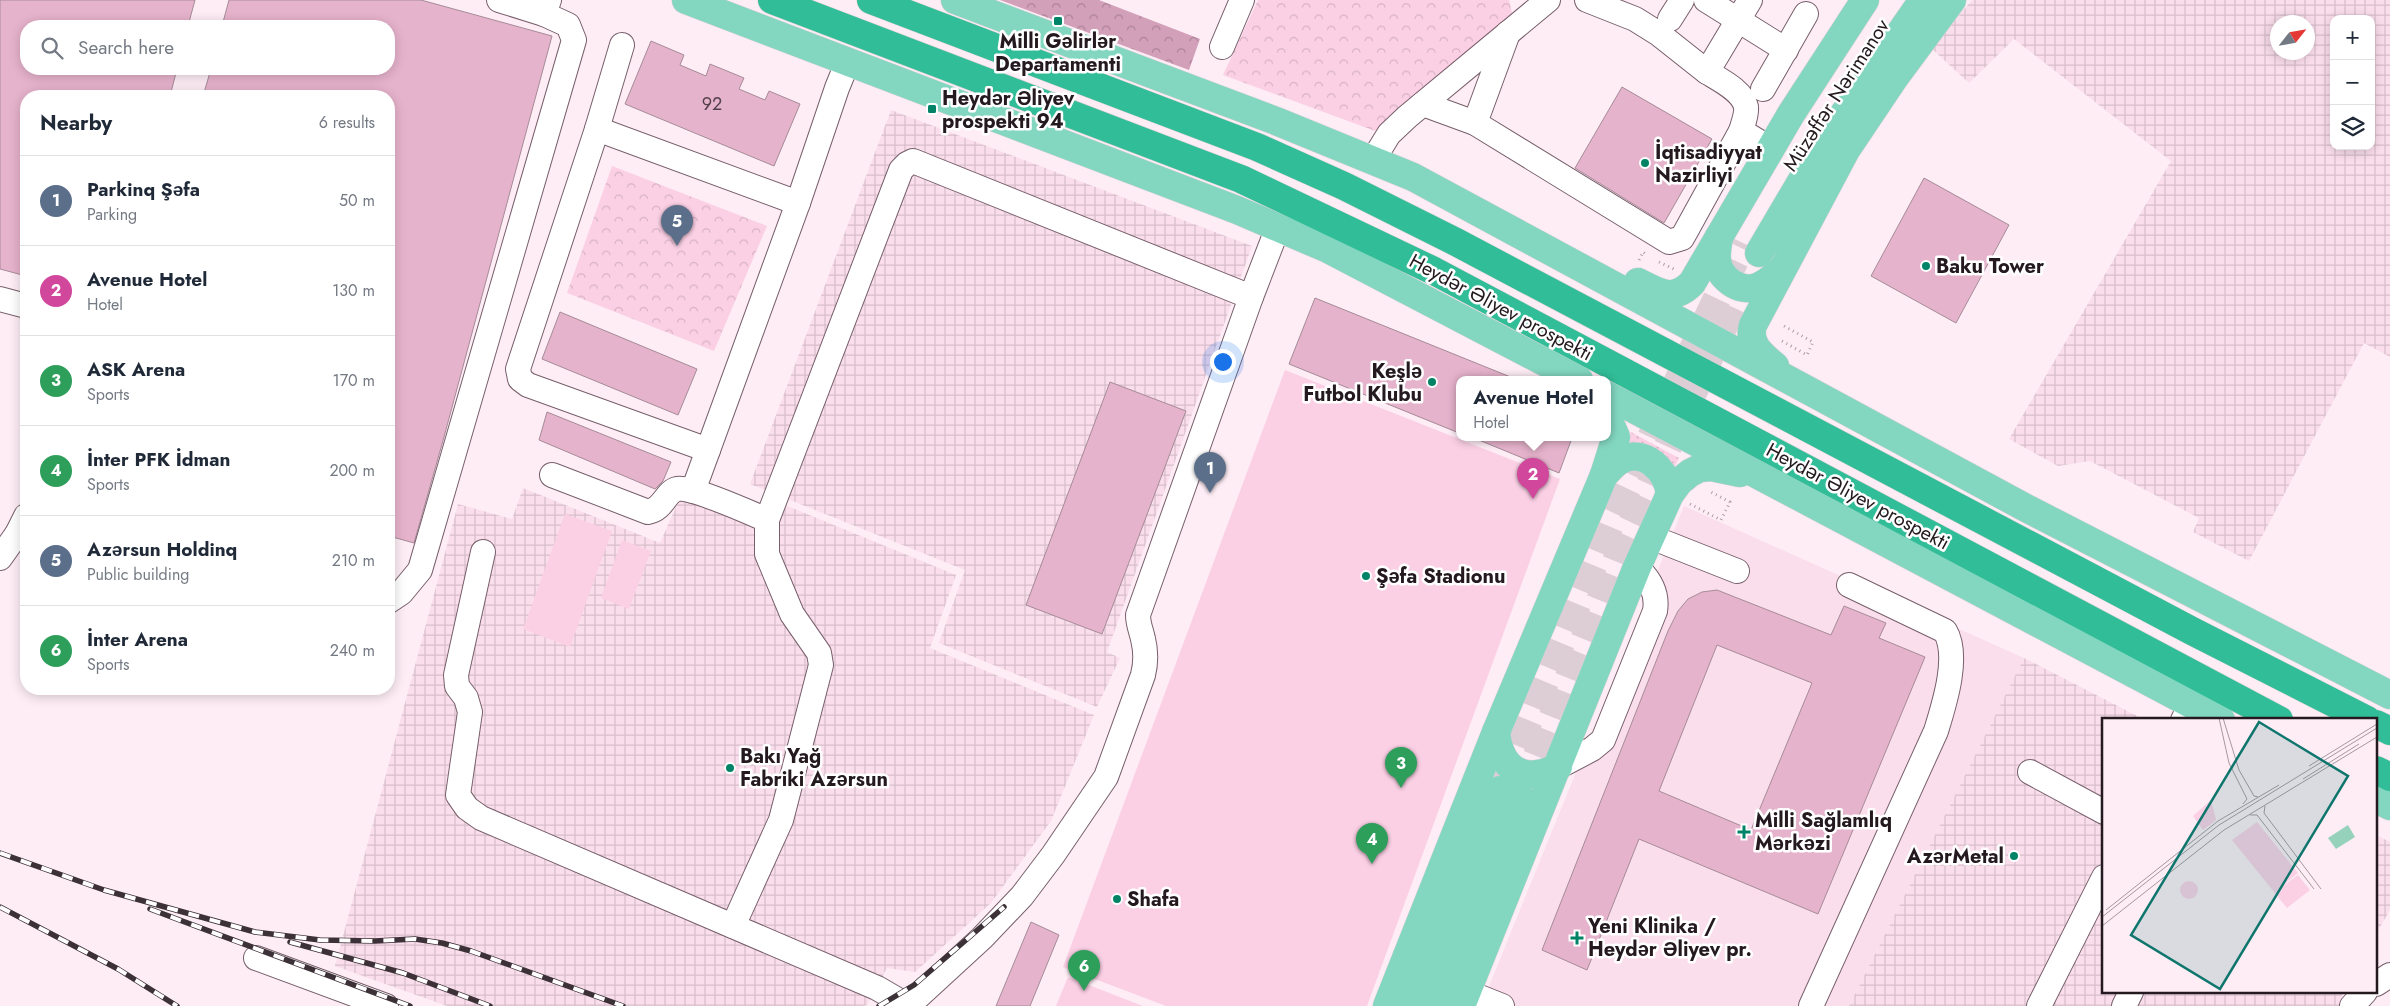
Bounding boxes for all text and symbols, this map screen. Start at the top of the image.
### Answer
street label: Müzəffər Nərimanov [1776,13,1897,177]
marker: Milli Gəlirlər Departamenti [1052,15,1064,27]
north arrow [2270,15,2315,60]
map controls [2330,15,2375,150]
button: + [2330,15,2375,60]
search box [20,20,395,75]
place label: Milli Gəlirlər Departamenti [995,27,1121,79]
icon: search [38,34,66,62]
text: Search here [78,34,174,61]
button: − [2330,60,2375,105]
place label: Heydər Əliyev prospekti 94 [942,84,1075,136]
house number: 92 [702,91,722,117]
marker: Heydər Əliyev prospekti 94 [926,103,938,115]
button: layers [2330,105,2375,150]
text: Nearby [40,108,112,138]
text: 6 results [319,111,375,134]
place label: İqtisadiyyat Nazirliyi [1655,138,1763,190]
marker: İqtisadiyyat Nazirliyi [1639,157,1651,169]
text: Parkinq Şəfa [87,176,200,203]
text: 1 [52,189,60,212]
text: 50 m [339,189,375,212]
text: Parking [87,203,137,226]
pin: 5 [661,205,693,246]
street label: Heydər Əliyev prospekti [1404,247,1598,368]
place label: Baku Tower [1936,252,2045,281]
marker: Baku Tower [1920,260,1932,272]
text: Avenue Hotel [87,266,207,293]
text: 2 [51,279,61,302]
text: 130 m [332,279,375,302]
text: Hotel [87,293,123,316]
your location [1210,349,1236,375]
text: ASK Arena [87,356,185,383]
place label: Keşlə Futbol Klubu [1303,357,1422,409]
text: 3 [51,369,61,392]
text: 170 m [333,369,375,392]
marker: Keşlə Futbol Klubu [1426,376,1438,388]
popup [1456,376,1611,441]
text: Sports [87,383,129,406]
text: Avenue Hotel [1473,384,1594,411]
text: Hotel [1473,411,1509,434]
street label: Heydər Əliyev prospekti [1761,436,1955,557]
text: İnter PFK İdman [87,446,230,473]
pin: 1 [1194,452,1226,493]
pin: 2 [1517,458,1549,499]
text: 4 [50,459,62,482]
text: 200 m [329,459,375,482]
text: Sports [87,473,129,496]
text: Azərsun Holdinq [87,536,237,563]
text: 5 [51,549,61,572]
text: 210 m [332,549,375,572]
place label: Şəfa Stadionu [1376,562,1506,591]
text: Public building [87,563,189,586]
marker: Şəfa Stadionu [1360,570,1372,582]
text: İnter Arena [87,626,188,653]
text: 6 [51,639,61,662]
text: 240 m [330,639,375,662]
text: Sports [87,653,129,676]
inset map [2102,718,2378,994]
place label: Bakı Yağ Fabriki Azərsun [740,742,888,794]
pin: 3 [1385,747,1417,788]
marker: Bakı Yağ Fabriki Azərsun [724,762,736,774]
place label: Milli Sağlamlıq Mərkəzi [1755,806,1892,858]
pin: 4 [1356,823,1388,864]
marker: Milli Sağlamlıq Mərkəzi [1737,825,1751,839]
place label: AzərMetal [1906,842,2004,871]
marker: AzərMetal [2008,850,2020,862]
place label: Shafa [1127,885,1179,914]
marker: Shafa [1111,893,1123,905]
place label: Yeni Klinika / Heydər Əliyev pr. [1587,912,1752,964]
marker: Yeni Klinika / Heydər Əliyev pr. [1570,931,1584,945]
pin: 6 [1068,950,1100,991]

